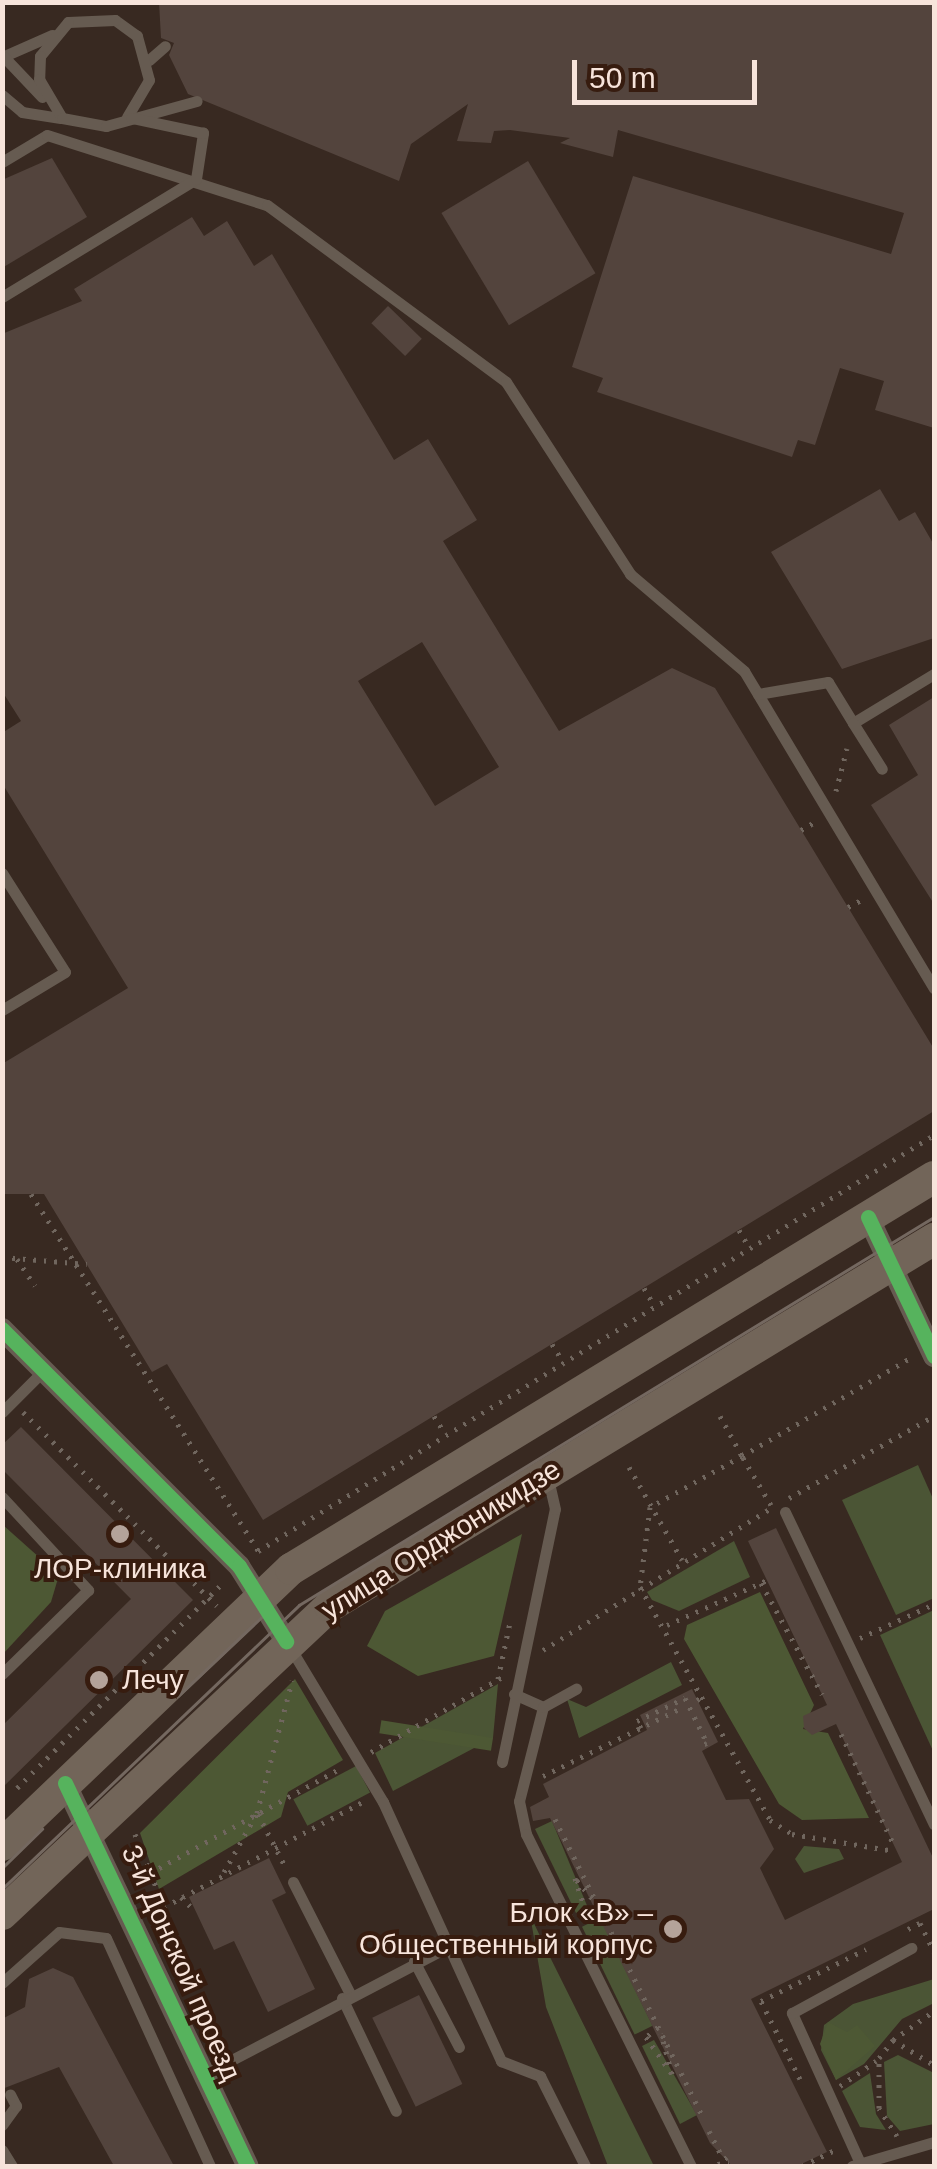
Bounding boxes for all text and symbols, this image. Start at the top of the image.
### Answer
scale bar [577,40,762,102]
text: 50 m [589,61,656,94]
street label: улица Орджоникидзе [315,1453,567,1627]
marker: ЛОР-клиника [107,1521,133,1547]
place label: ЛОР-клиника [34,1552,206,1586]
place label: Лечу [122,1663,184,1697]
marker: Лечу [86,1667,112,1693]
street label: 3-й Донской проезд [114,1840,248,2086]
place label: Блок «В» – Общественный корпус [359,1896,653,1962]
marker: Блок «В» – Общественный корпус [662,1918,684,1940]

